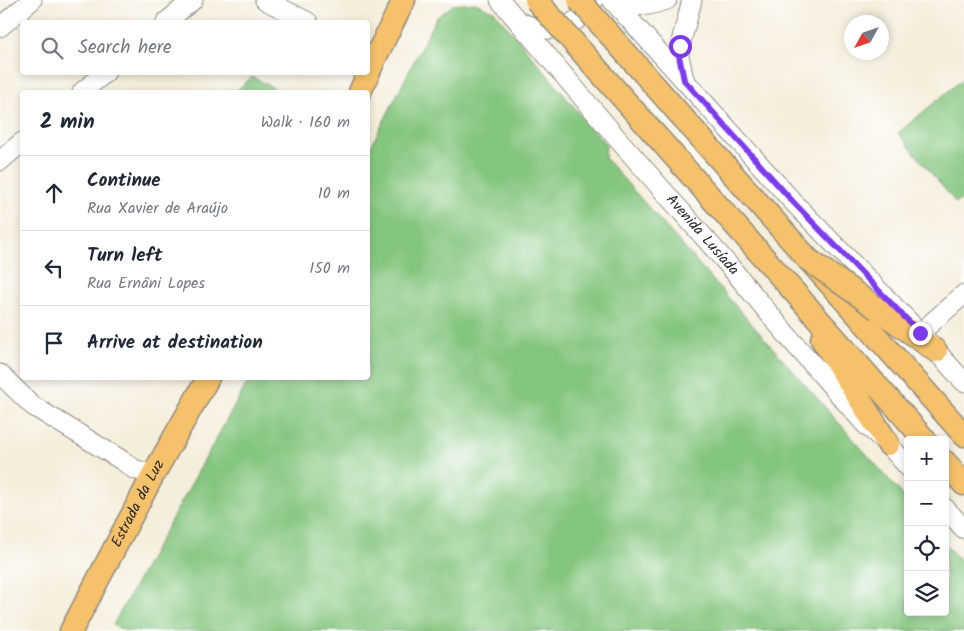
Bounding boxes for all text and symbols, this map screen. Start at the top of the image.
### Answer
north arrow [844,15,889,60]
search box [20,20,370,75]
text: Search here [78,33,172,63]
icon: search [38,34,66,62]
route start [669,35,692,58]
text: 2 min [40,106,95,139]
text: Walk · 160 m [261,110,350,135]
text: Continue [87,166,160,196]
icon: ahead [40,179,68,207]
text: 10 m [318,181,350,206]
street label: Avenida Lusíada [660,189,745,281]
text: Rua Xavier de Araújo [87,196,228,221]
text: Turn left [87,241,162,271]
icon: left [40,254,68,282]
text: 150 m [309,256,350,281]
text: Rua Ernâni Lopes [87,271,205,296]
route end [909,322,932,345]
text: Arrive at destination [87,328,263,358]
icon: arrive [40,329,68,357]
map controls [904,436,949,616]
button: + [904,436,949,481]
street label: Estrada da Luz [105,455,171,552]
button: − [904,481,949,526]
button: locate [904,526,949,571]
button: layers [904,571,949,616]

